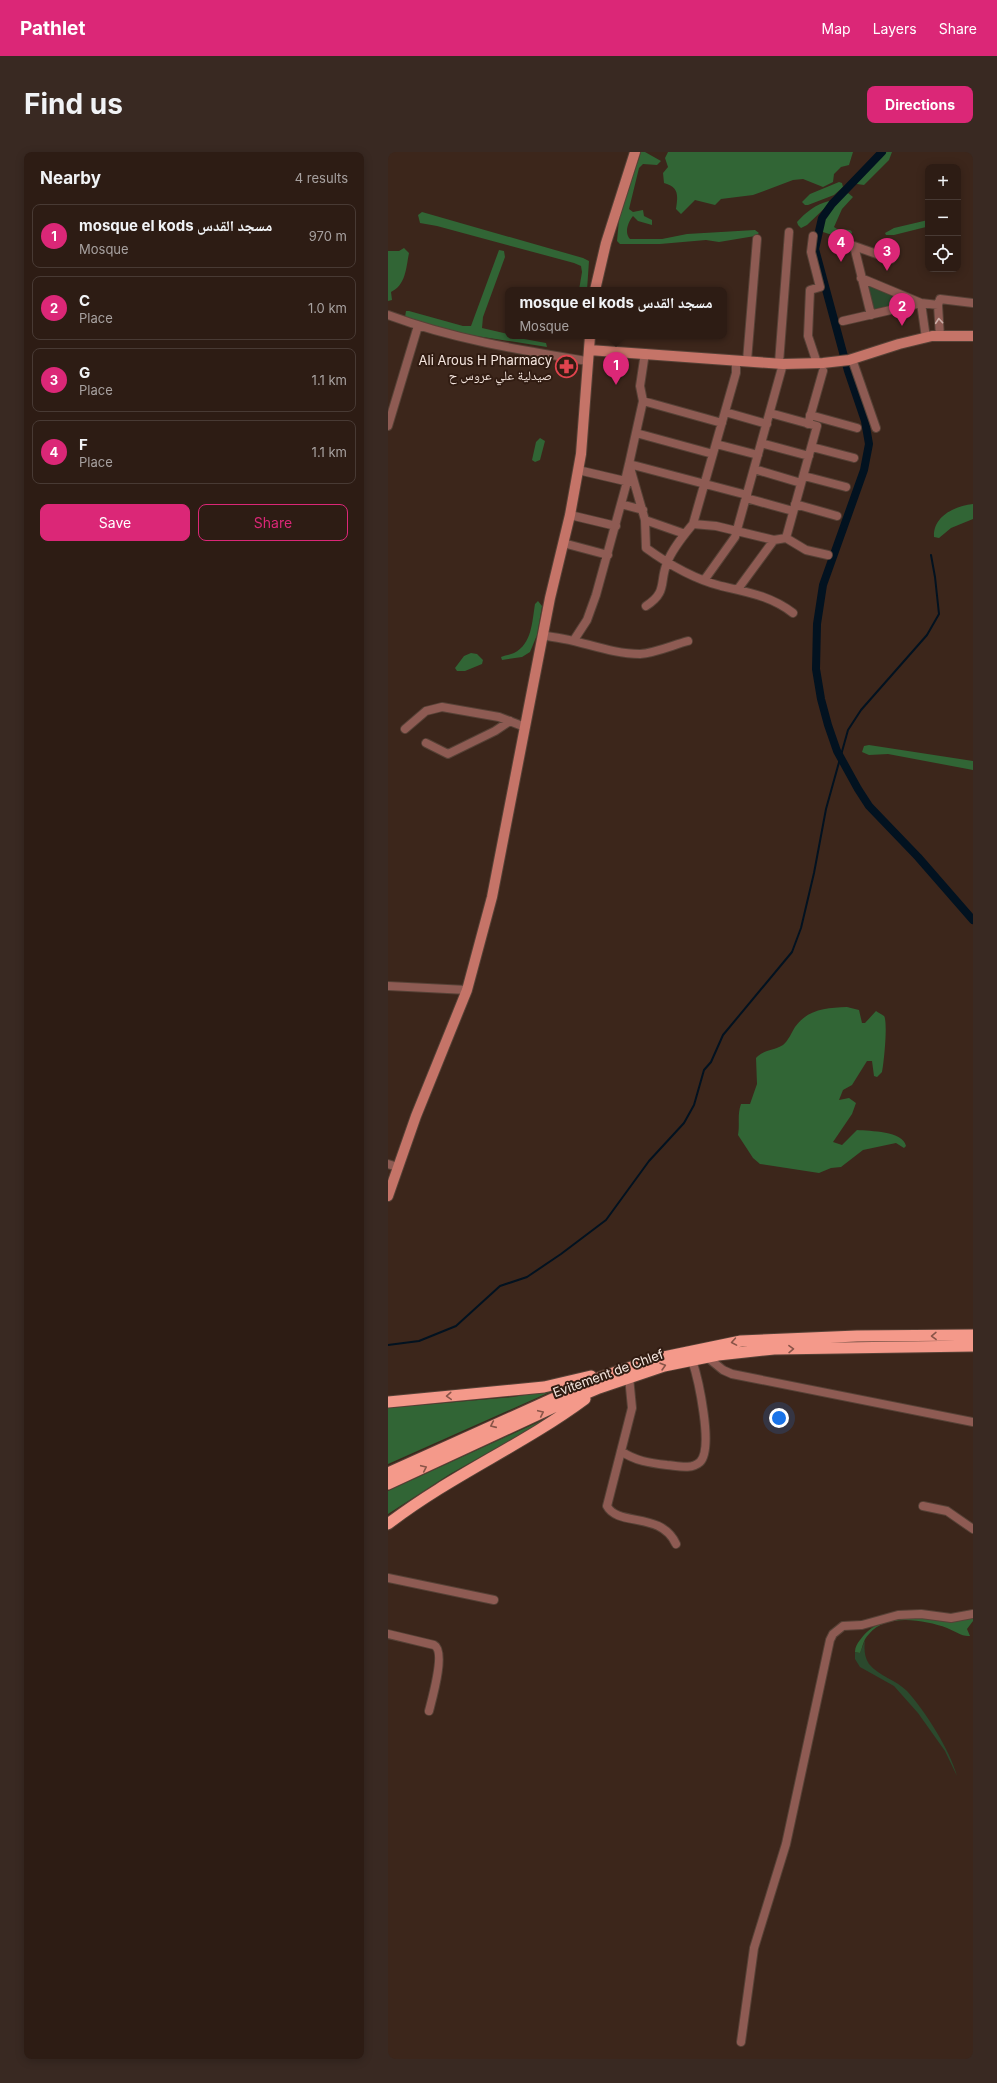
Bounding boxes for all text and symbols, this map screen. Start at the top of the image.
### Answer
text: Pathlet [20,17,85,40]
text: Map [822,20,851,37]
text: Layers [873,20,917,37]
text: Share [939,20,977,37]
button: Directions [867,86,973,123]
text: Find us [24,87,123,121]
map controls [925,164,961,272]
button: + [925,164,961,200]
text: Nearby [40,168,101,188]
text: 4 results [295,170,348,186]
button: − [925,200,961,236]
text: mosque el kods مسجد القدس [79,216,272,235]
text: 1 [51,228,57,244]
text: 970 m [309,228,347,244]
pin: 4 [828,229,854,262]
button: locate [925,236,961,272]
pin: 3 [874,238,900,271]
text: Mosque [79,241,129,257]
popup [505,287,727,339]
text: C [79,291,90,310]
text: mosque el kods مسجد القدس [519,293,713,312]
pin: 2 [889,293,915,326]
text: 2 [50,300,58,316]
text: 1.0 km [308,300,347,316]
text: Place [79,310,113,326]
text: Mosque [519,318,569,334]
one-way arrow [934,318,943,324]
place label: Ali Arous H Pharmacy صيدلية علي عروس ح [419,352,552,386]
pin: 1 [603,352,629,385]
pharmacy icon: Ali Arous H Pharmacy صيدلية علي عروس ح [554,354,580,380]
text: G [79,363,90,382]
text: 3 [50,372,58,388]
text: 1.1 km [312,372,347,388]
text: Place [79,382,113,398]
text: F [79,435,88,454]
text: 4 [50,444,58,460]
text: 1.1 km [312,444,347,460]
text: Place [79,454,113,470]
button: Save [40,504,190,541]
button: Share [198,504,348,541]
one-way arrow [931,1332,937,1340]
one-way arrow [731,1338,737,1346]
one-way arrow [788,1345,794,1353]
street label: Evitement de Chlef [551,1346,666,1400]
one-way arrow [659,1362,666,1371]
one-way arrow [446,1391,452,1400]
your location [769,1408,789,1428]
one-way arrow [537,1410,545,1418]
one-way arrow [490,1420,498,1428]
one-way arrow [419,1465,427,1473]

